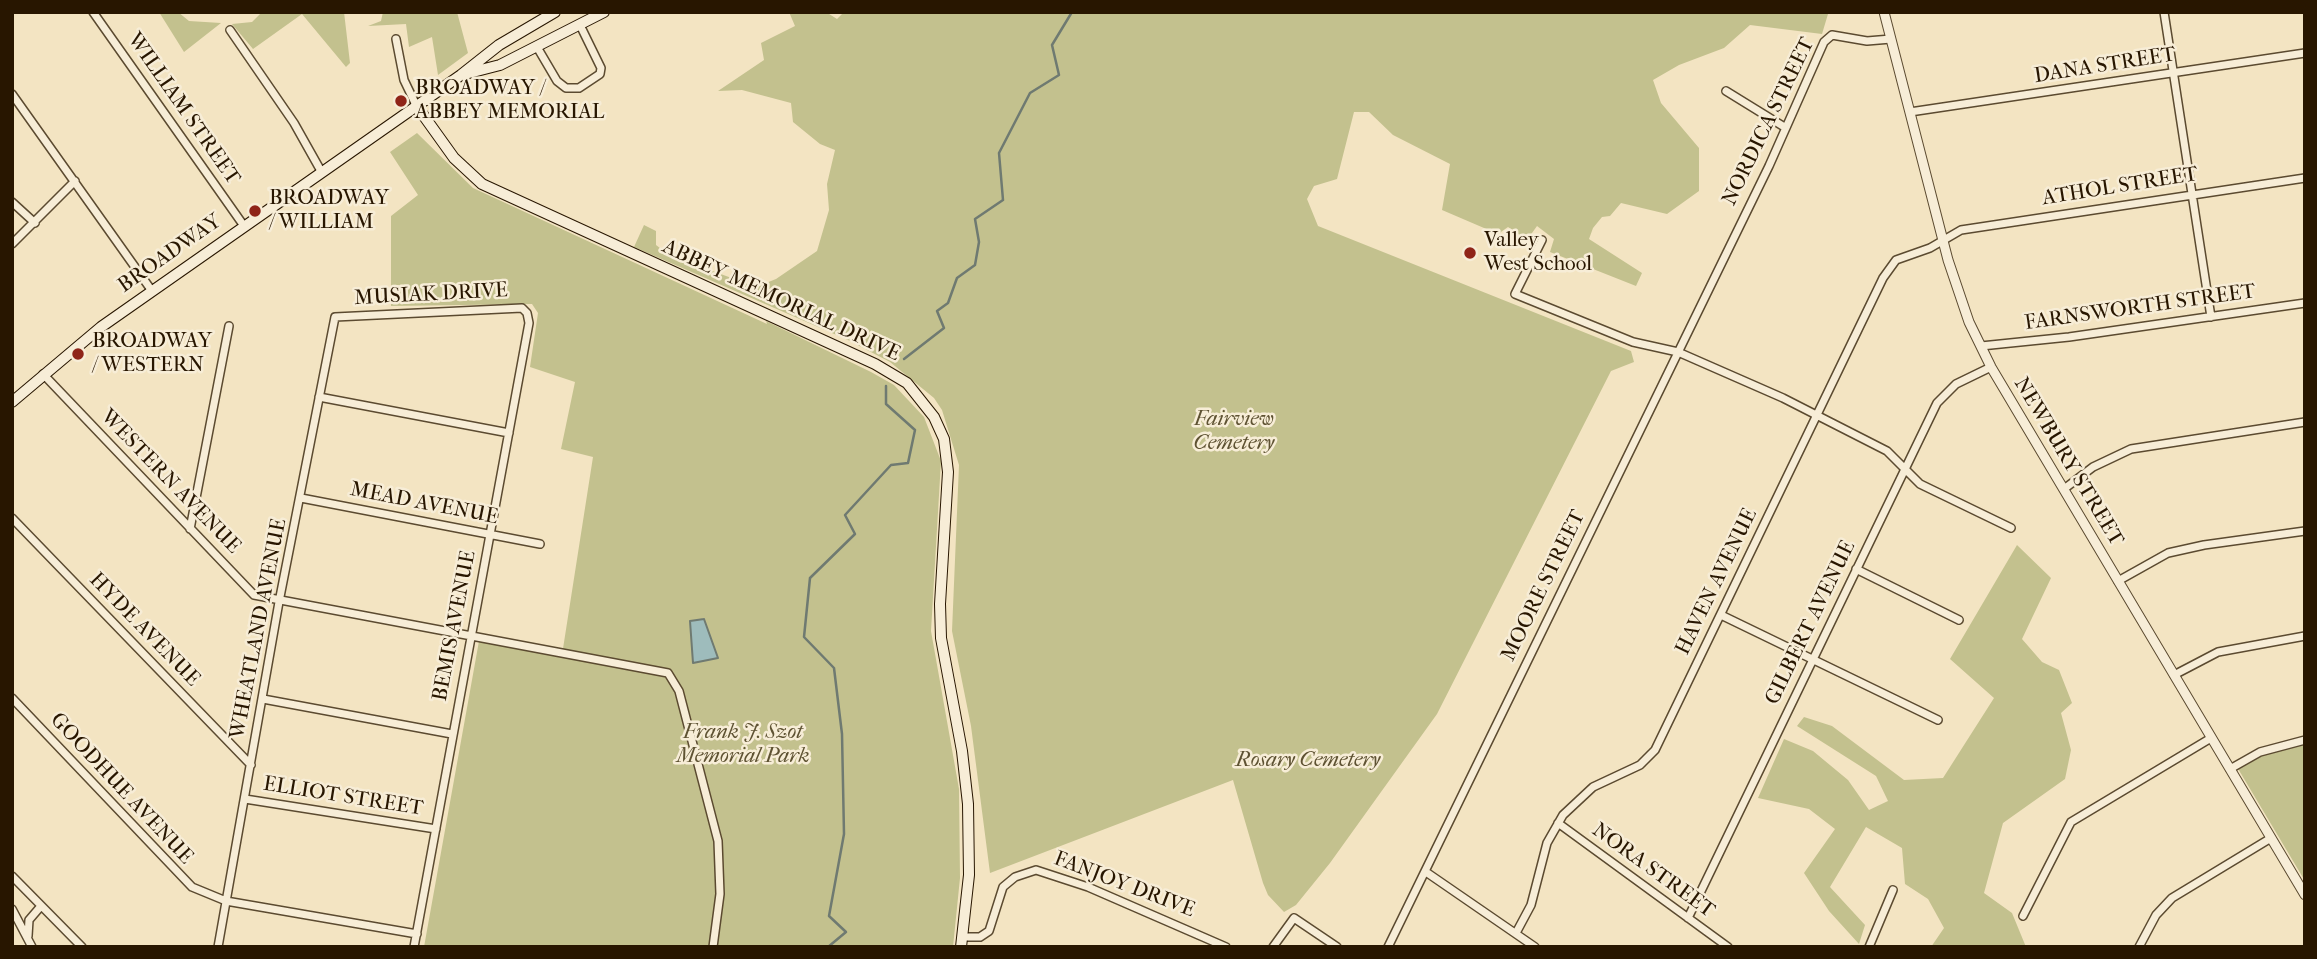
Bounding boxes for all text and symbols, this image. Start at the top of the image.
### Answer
street label: WILLIAM STREET [121,28,245,190]
street label: NORDICA STREET [1717,34,1821,210]
street label: DANA STREET [2032,42,2178,90]
place label: BROADWAY / ABBEY MEMORIAL [415,76,604,126]
marker: BROADWAY / ABBEY MEMORIAL [393,93,409,109]
street label: ATHOL STREET [2040,162,2200,212]
place label: BROADWAY / WILLIAM [269,186,389,236]
marker: BROADWAY / WILLIAM [247,203,263,219]
street label: BROADWAY [114,209,226,299]
place label: Valley West School [1484,228,1592,278]
street label: ABBEY MEMORIAL DRIVE [658,235,904,367]
marker: Valley West School [1462,245,1478,261]
street label: MUSIAK DRIVE [354,278,508,312]
street label: FARNSWORTH STREET [2023,279,2257,337]
place label: BROADWAY / WESTERN [92,329,212,379]
marker: BROADWAY / WESTERN [70,346,86,362]
street label: NEWBURY STREET [2008,373,2128,551]
street label: WESTERN AVENUE [95,405,245,559]
park label: Fairview Cemetery [1194,407,1274,457]
street label: MEAD AVENUE [348,477,500,531]
street label: HAVEN AVENUE [1671,505,1763,659]
street label: MOORE STREET [1497,507,1591,665]
street label: WHEATLAND AVENUE [225,517,293,741]
street label: GILBERT AVENUE [1760,537,1862,709]
street label: BEMIS AVENUE [428,548,482,704]
street label: HYDE AVENUE [83,568,205,692]
street label: GOODHUE AVENUE [44,708,198,870]
park label: Frank J. Szot Memorial Park [676,720,810,770]
park label: Rosary Cemetery [1236,748,1380,774]
street label: ELLIOT STREET [261,772,425,822]
street label: NORA STREET [1587,818,1719,924]
street label: FANJOY DRIVE [1050,847,1198,923]

